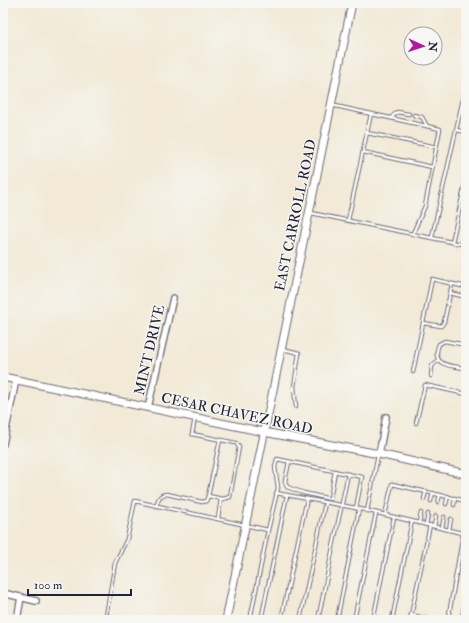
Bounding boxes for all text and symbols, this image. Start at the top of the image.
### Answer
north arrow [403,26,443,66]
text: N [426,40,439,53]
street label: EAST CARROLL ROAD [271,138,320,293]
street label: MINT DRIVE [131,303,168,397]
street label: CESAR CHAVEZ ROAD [160,389,314,438]
scale bar [28,571,131,597]
text: 100 m [34,578,63,593]

